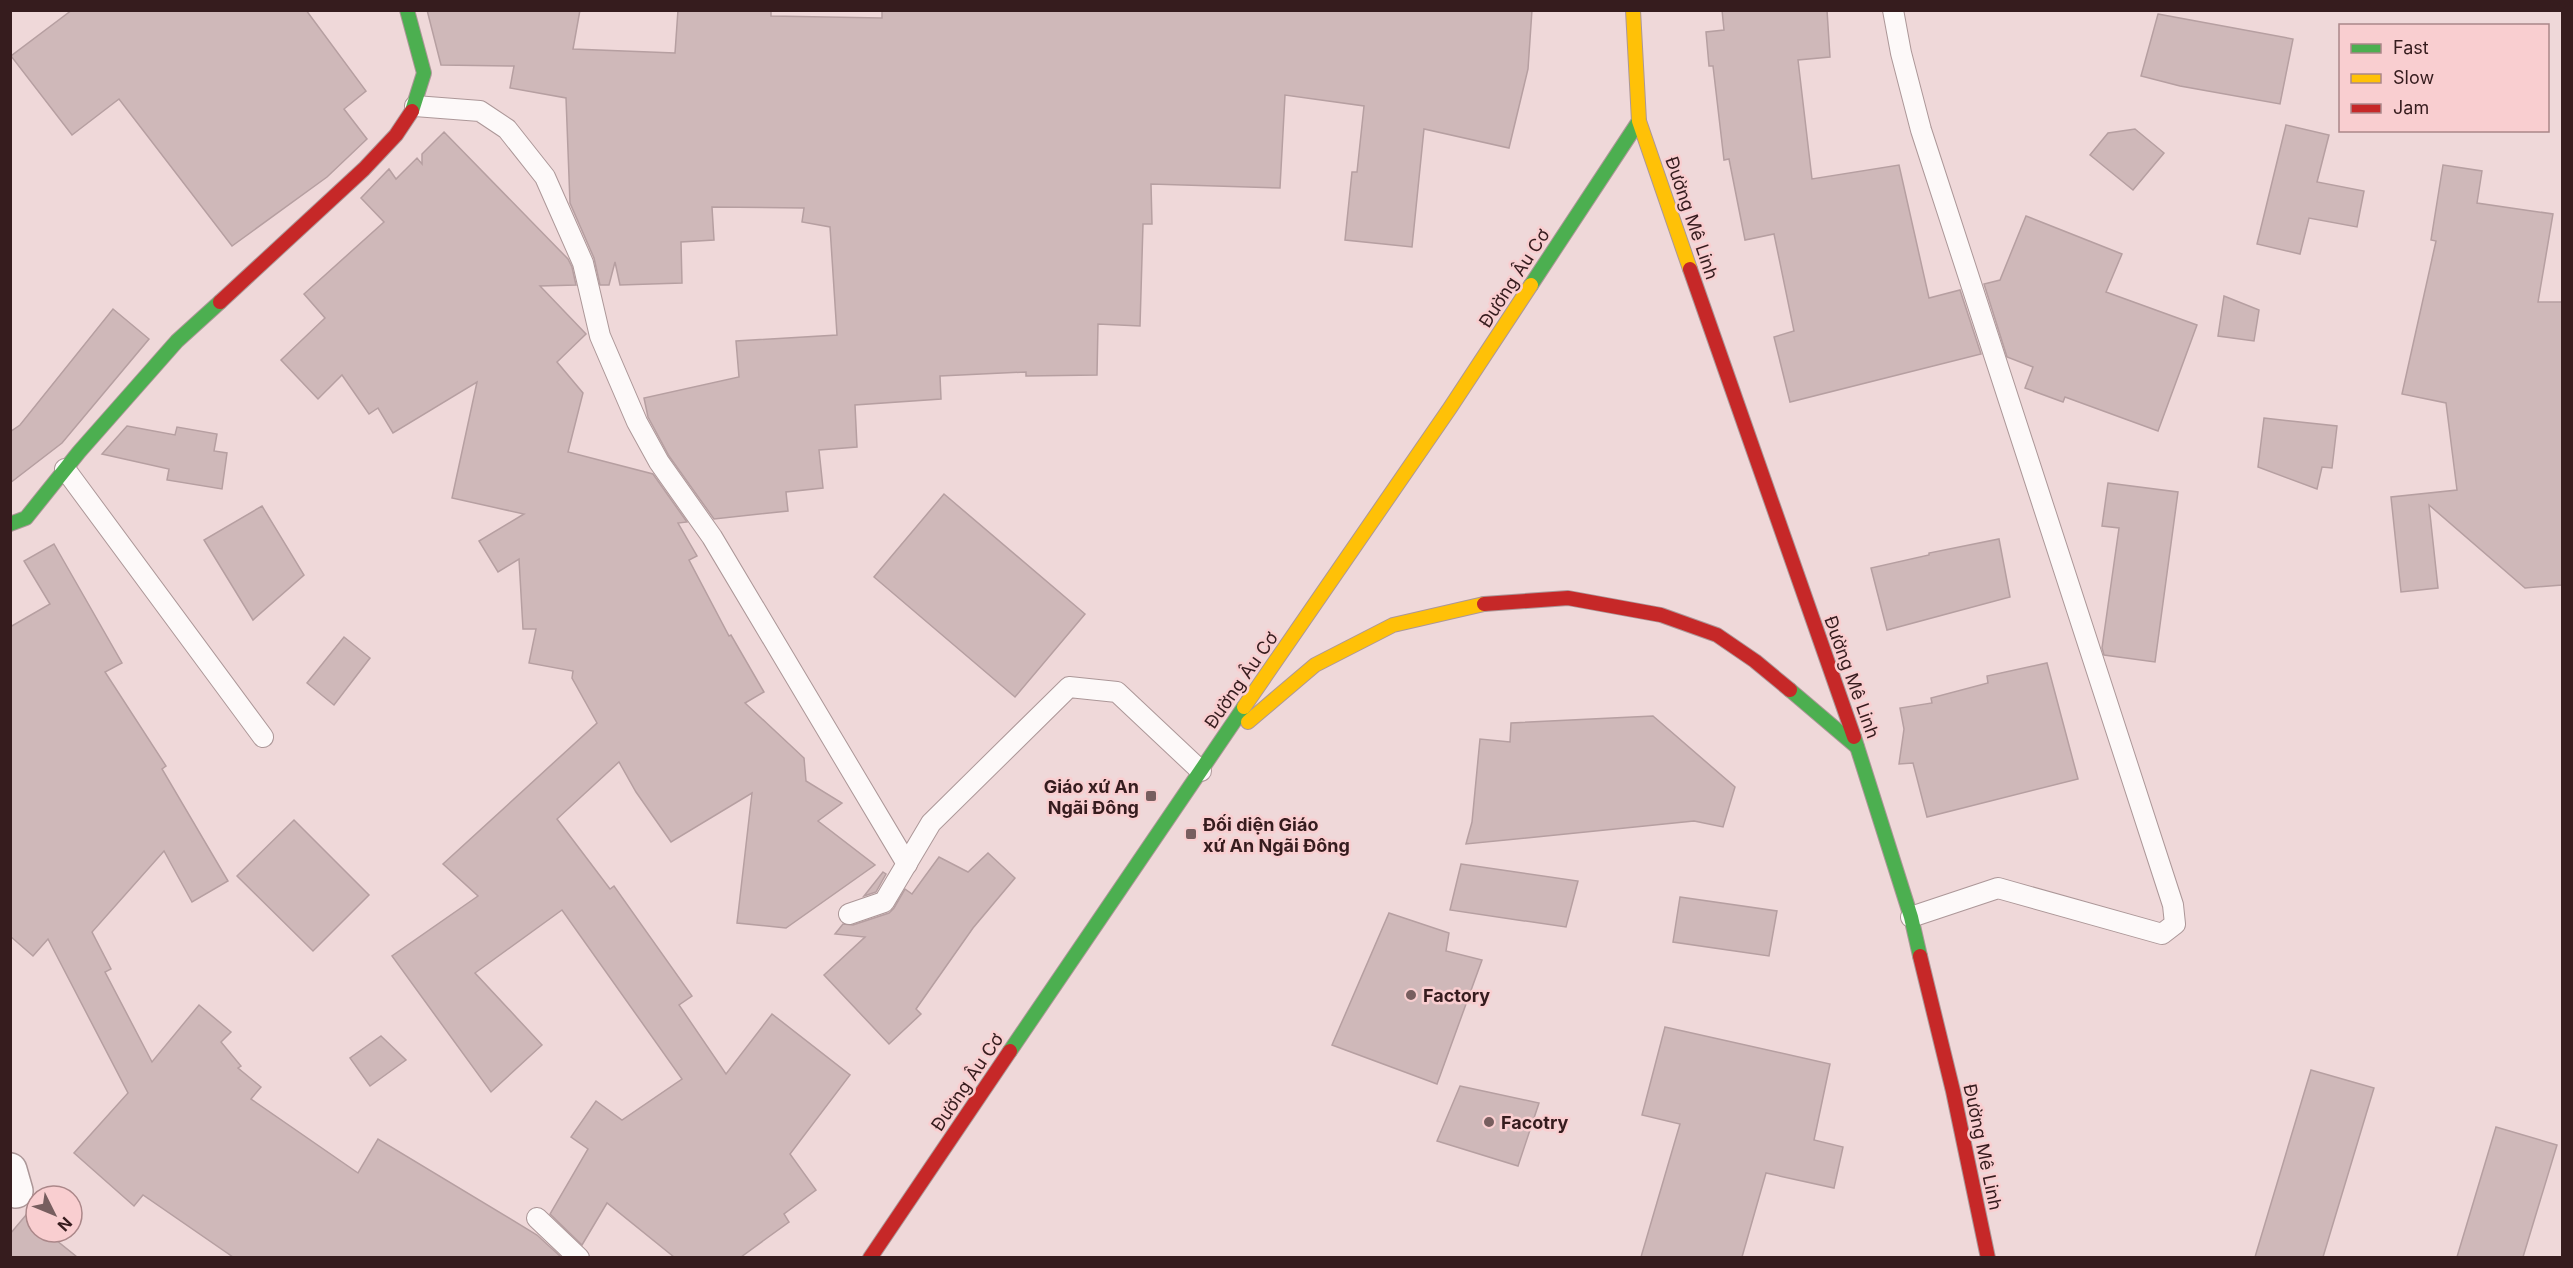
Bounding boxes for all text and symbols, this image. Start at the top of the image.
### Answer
legend [2339,24,2549,132]
text: Fast [2393,37,2429,58]
text: Slow [2393,67,2434,88]
text: Jam [2393,97,2429,118]
street label: Đường Mê Linh [1661,154,1723,282]
street label: Đường Âu Cơ [1474,224,1554,331]
street label: Đường Mê Linh [1820,613,1884,741]
street label: Đường Âu Cơ [1199,627,1282,732]
place label: Giáo xứ An Ngãi Đông [1044,776,1139,818]
marker: Giáo xứ An Ngãi Đông [1144,789,1158,803]
place label: Đối diện Giáo xứ An Ngãi Đông [1203,814,1350,856]
marker: Đối diện Giáo xứ An Ngãi Đông [1184,827,1198,841]
place label: Factory [1423,985,1490,1006]
marker: Factory [1404,988,1418,1002]
street label: Đường Âu Cơ [926,1029,1007,1135]
street label: Đường Mê Linh [1959,1082,2007,1212]
place label: Facotry [1501,1112,1569,1133]
marker: Facotry [1482,1115,1496,1129]
north arrow [24,1184,84,1244]
text: N [53,1213,76,1236]

